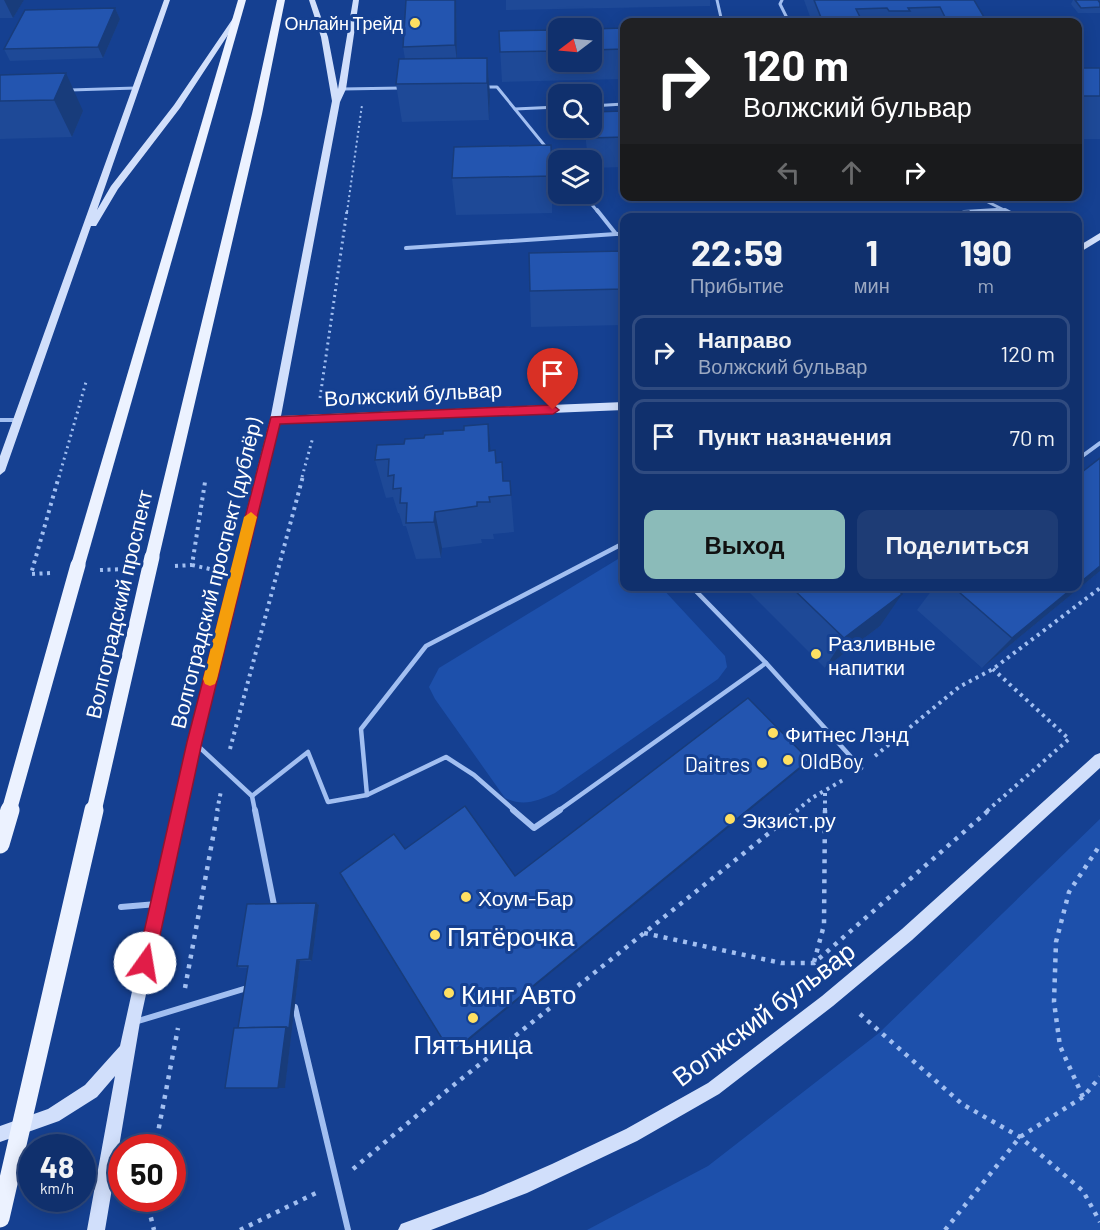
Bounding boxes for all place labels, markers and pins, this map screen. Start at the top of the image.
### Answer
place label: Онлайн Трейд [284,12,403,34]
marker: Онлайн Трейд [408,16,422,30]
pin [527,348,578,410]
place label: Разливные напитки [828,630,936,679]
marker: Разливные напитки [809,647,823,661]
place label: Фитнес Лэнд [785,721,909,746]
marker: Фитнес Лэнд [766,726,780,740]
place label: OldBoy [800,748,864,773]
place label: Daitres [685,751,750,776]
marker: OldBoy [781,753,795,767]
marker: Daitres [755,756,769,770]
place label: Экзист.ру [742,807,836,832]
marker: Экзист.ру [723,812,737,826]
place label: Хоум-Бар [478,885,573,910]
marker: Хоум-Бар [459,890,473,904]
place label: Пятёрочка [447,920,575,951]
marker: Пятёрочка [428,928,442,942]
place label: Кинг Авто [461,978,576,1009]
marker: Кинг Авто [442,986,456,1000]
marker: Пятъница [466,1011,480,1025]
place label: Пятъница [413,1028,533,1059]

